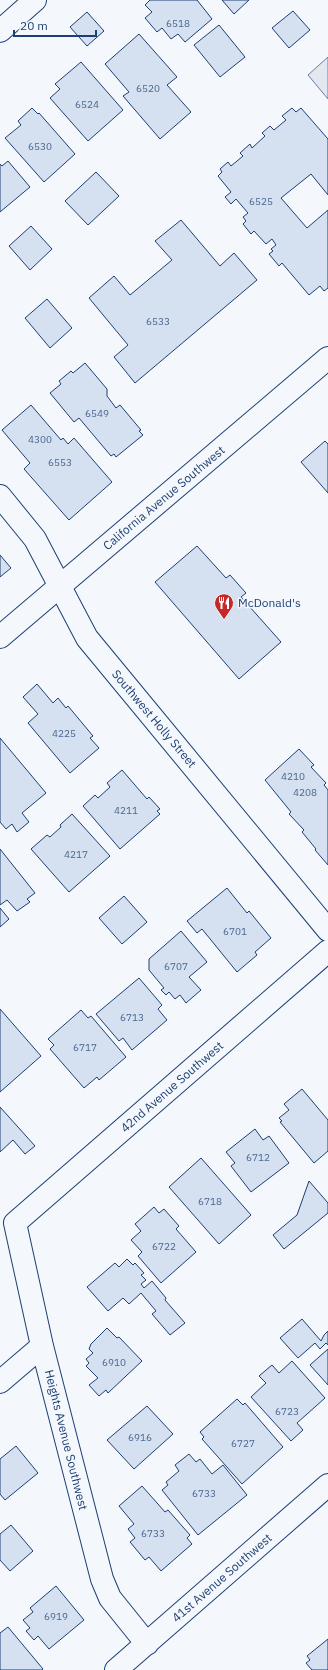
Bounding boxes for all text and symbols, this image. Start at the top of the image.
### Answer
scale bar [14,12,96,38]
house number: 6518 [166,17,190,30]
text: 20 m [20,18,48,33]
house number: 6520 [136,82,160,95]
house number: 6524 [75,98,99,111]
house number: 6530 [28,140,52,153]
house number: 6525 [249,195,273,208]
house number: 6533 [146,315,170,328]
house number: 6549 [85,407,109,420]
house number: 4300 [28,433,52,446]
street label: California Avenue Southwest [100,442,228,553]
house number: 6553 [48,456,72,469]
restaurant icon: McDonald's [213,592,235,620]
place label: McDonald's [238,595,301,610]
street label: Southwest Holly Street [109,667,200,771]
house number: 4225 [52,727,76,740]
house number: 4210 [281,770,305,783]
house number: 4208 [293,786,317,799]
house number: 4211 [114,804,138,817]
house number: 4217 [64,848,88,861]
house number: 6701 [223,925,247,938]
house number: 6707 [164,960,188,973]
house number: 6713 [120,1011,144,1024]
street label: 42nd Avenue Southwest [117,1038,226,1135]
house number: 6717 [73,1041,97,1054]
house number: 6712 [246,1151,270,1164]
house number: 6718 [198,1195,222,1208]
house number: 6722 [152,1240,176,1253]
house number: 6910 [102,1356,126,1369]
street label: Heights Avenue Southwest [42,1368,91,1512]
house number: 6723 [275,1405,299,1418]
house number: 6916 [128,1431,152,1444]
house number: 6727 [231,1437,255,1450]
house number: 6733 [192,1487,216,1500]
house number: 6733 [141,1527,165,1540]
street label: 41st Avenue Southwest [169,1530,275,1625]
house number: 6919 [44,1610,68,1623]

